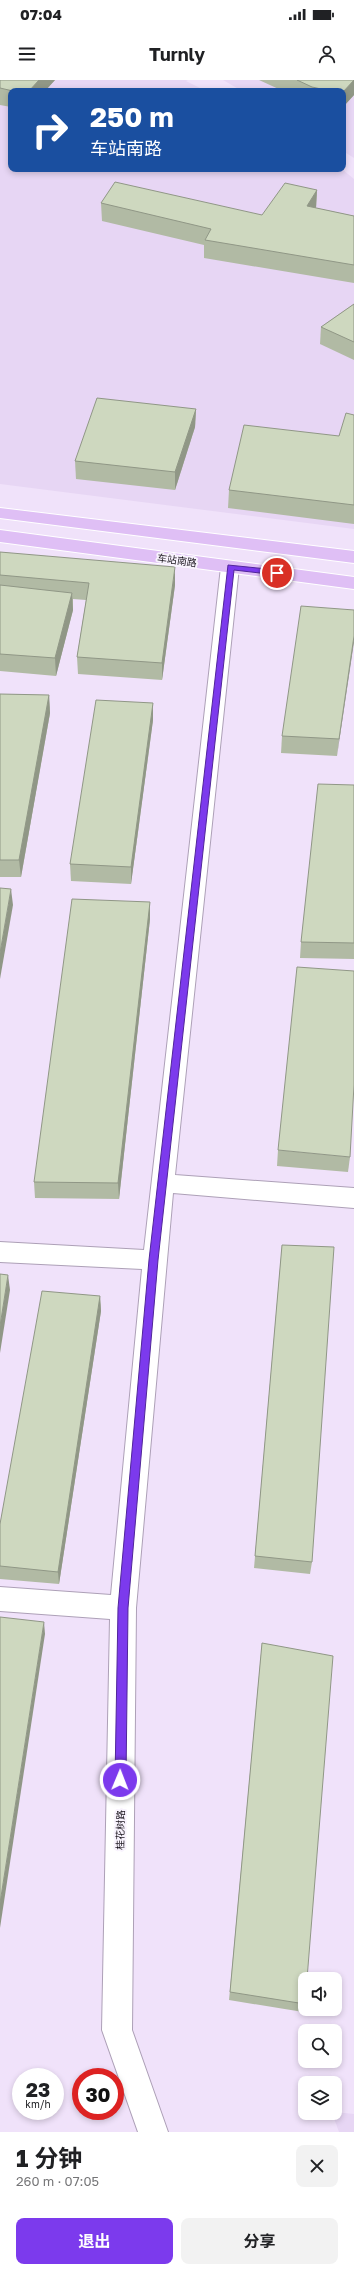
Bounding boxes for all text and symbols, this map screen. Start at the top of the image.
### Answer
text: 07:04 [20,5,62,23]
icon: menu [16,43,38,65]
text: Turnly [149,43,205,65]
icon: person [316,43,338,65]
text: 250 m [90,100,174,133]
icon: right [24,104,76,156]
text: 车站南路 [90,137,162,159]
street label: 车站南路 [156,551,198,569]
pin [260,556,294,590]
icon: arrive [266,562,288,584]
position arrow [99,1759,141,1801]
street label: 桂花树路 [114,1810,126,1850]
map controls [298,1972,342,2120]
button: sound [298,1972,342,2016]
button: search [298,2024,342,2068]
speed limit sign: 30 [72,2068,124,2120]
button: layers [298,2076,342,2120]
text: 23 [26,2077,50,2101]
text: km/h [25,2098,51,2110]
text: 1 分钟 [16,2143,82,2172]
button: close [296,2145,338,2187]
text: 260 m · 07:05 [16,2173,99,2189]
button: 退出 [16,2218,173,2264]
button: 分享 [181,2218,338,2264]

